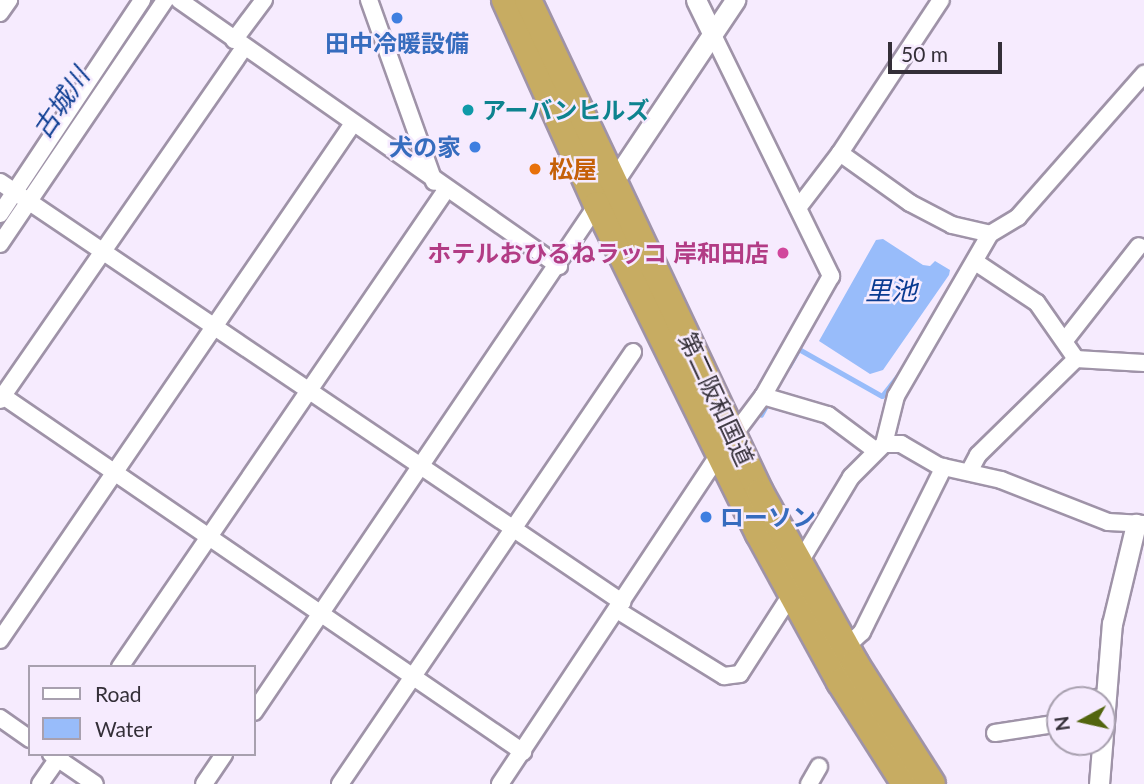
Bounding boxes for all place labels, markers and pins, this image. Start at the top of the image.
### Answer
marker: 田中冷暖設備 [389,10,405,26]
place label: 田中冷暖設備 [325,29,469,57]
place label: アーバンヒルズ [482,96,649,124]
marker: アーバンヒルズ [460,102,476,118]
place label: 犬の家 [389,133,461,161]
marker: 犬の家 [467,139,483,155]
place label: 松屋 [549,155,597,183]
marker: 松屋 [527,161,543,177]
place label: ホテルおひるねラッコ 岸和田店 [427,239,769,267]
marker: ホテルおひるねラッコ 岸和田店 [775,245,791,261]
place label: ローソン [720,503,816,531]
marker: ローソン [698,509,714,525]

